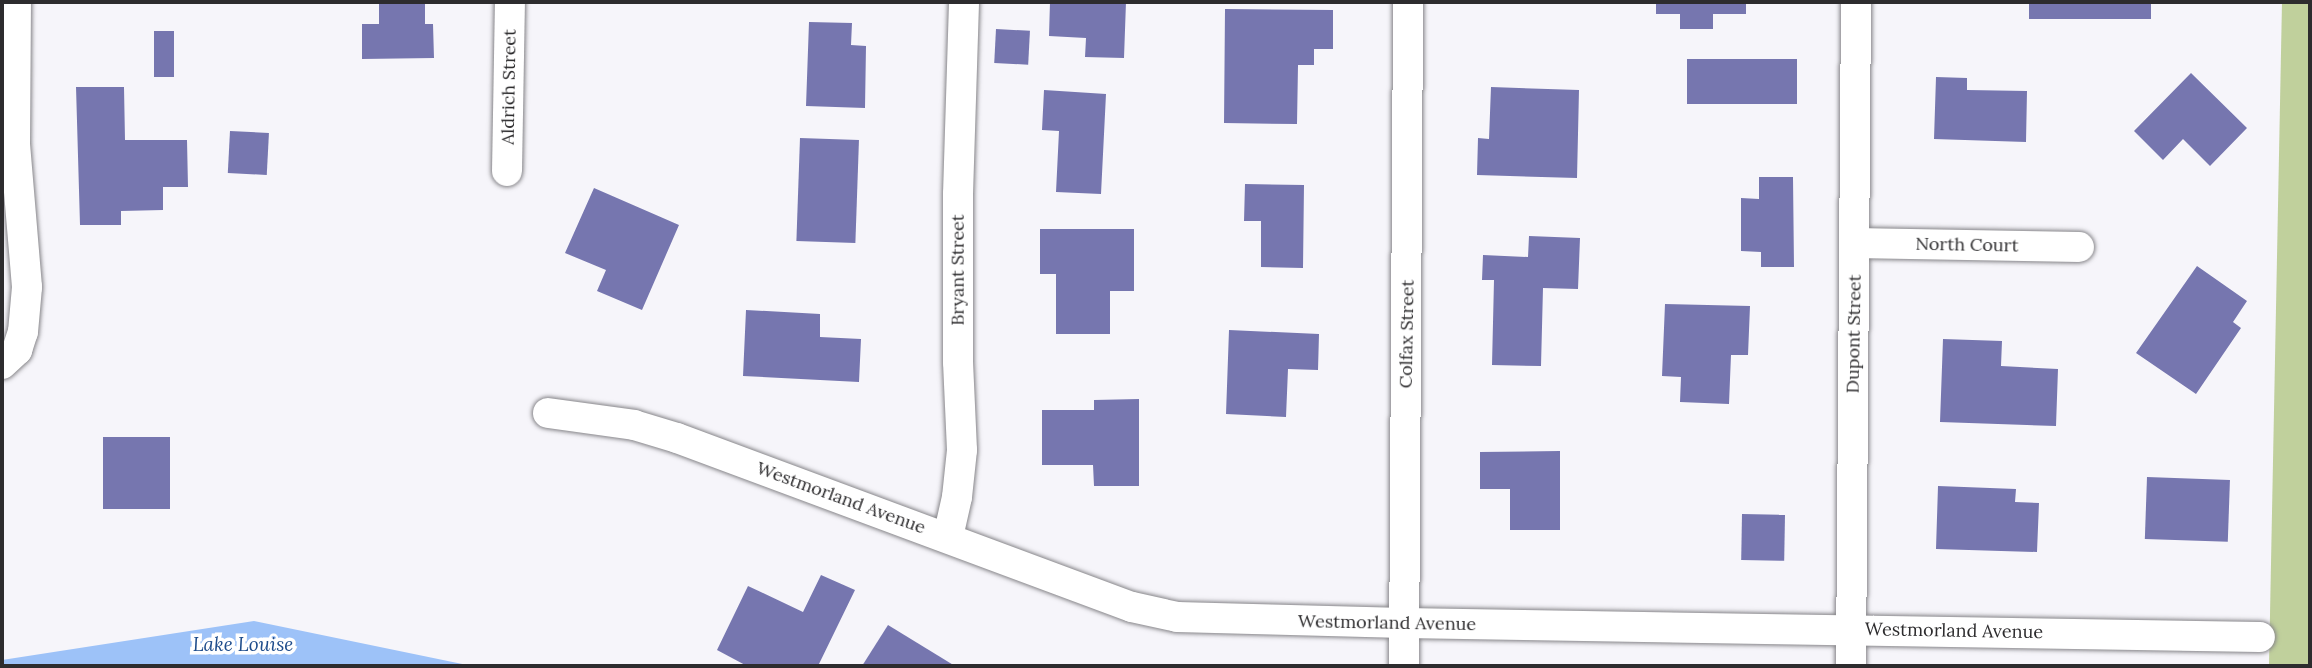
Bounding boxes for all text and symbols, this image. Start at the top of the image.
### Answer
street label: Aldrich Street [497,29,521,145]
street label: Bryant Street [947,214,969,326]
street label: North Court [1915,233,2019,257]
street label: Dupont Street [1842,274,1866,394]
street label: Colfax Street [1395,279,1419,389]
street label: Westmorland Avenue [754,457,928,539]
street label: Westmorland Avenue [1298,611,1476,635]
street label: Westmorland Avenue [1865,619,2043,643]
water label: Lake Louise [193,634,293,656]

